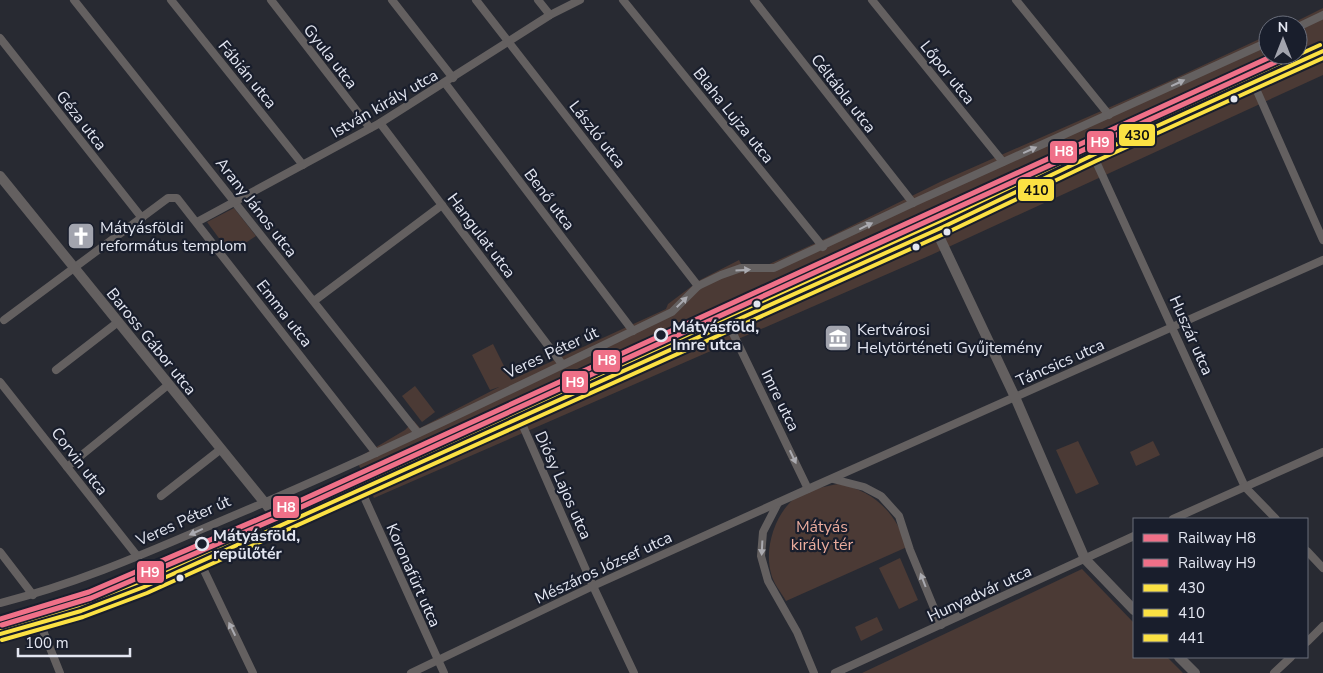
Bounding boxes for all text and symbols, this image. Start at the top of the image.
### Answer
north arrow [1258,15,1308,65]
text: N [1278,18,1288,37]
street label: Gyula utca [298,20,362,94]
street label: Fábián utca [213,36,282,113]
street label: Lőpor utca [915,36,980,109]
street label: Céltábla utca [805,50,881,138]
street label: Blaha Lujza utca [688,63,779,168]
street label: István király utca [327,64,442,143]
one-way arrow [1171,79,1185,87]
street label: Géza utca [51,86,112,155]
unlabelled marker [1229,94,1239,104]
street label: László utca [564,96,631,173]
line badge: 430 [1118,123,1156,147]
text: 430 [1124,126,1150,145]
line badge: H9 [1086,130,1115,154]
text: H9 [1090,133,1110,152]
line badge: H8 [1049,140,1078,164]
text: H8 [1054,142,1074,161]
one-way arrow [1023,146,1037,154]
street label: Arany János utca [210,153,302,262]
street label: Benő utca [519,164,580,235]
line badge: 410 [1017,178,1055,202]
text: 410 [1023,181,1049,200]
street label: Hangulat utca [442,189,520,283]
place label: Mátyásföldi református templom [100,217,247,257]
church icon: Mátyásföldi református templom [66,221,96,251]
one-way arrow [859,222,874,230]
unlabelled marker [942,227,952,237]
unlabelled marker [911,242,921,252]
one-way arrow [735,265,751,273]
street label: Emma utca [251,275,317,352]
street label: Baross Gábor utca [101,283,201,400]
street label: Huszár utca [1164,292,1218,379]
one-way arrow [676,296,688,308]
unlabelled marker [752,299,762,309]
place label: Mátyásföld, Imre utca [672,316,759,356]
place label: Kertvárosi Helytörténeti Gyűjtemény [857,319,1043,359]
street label: Veres Péter út [500,321,602,385]
museum icon: Kertvárosi Helytörténeti Gyűjtemény [823,323,853,353]
marker: Mátyásföld, Imre utca [654,328,668,342]
street label: Táncsics utca [1013,334,1108,392]
line badge: H8 [592,349,621,373]
text: H8 [597,351,617,370]
street label: Imre utca [756,366,805,435]
line badge: H9 [561,370,589,394]
text: H9 [565,373,585,392]
street label: Corvin utca [46,423,113,500]
street label: Diósy Lajos utca [529,428,597,543]
one-way arrow [789,450,797,464]
street label: Veres Péter út [132,490,235,552]
line badge: H8 [272,495,300,519]
text: H8 [276,498,296,517]
park label: Mátyás király tér [791,516,854,556]
legend [1133,518,1308,658]
street label: Koronafürt utca [380,520,446,631]
place label: Mátyásföld, repülőtér [213,525,300,565]
street label: Mészáros József utca [531,526,676,609]
text: Railway H8 [1178,528,1256,548]
one-way arrow [189,529,203,537]
marker: Mátyásföld, repülőtér [195,537,209,551]
one-way arrow [757,540,765,556]
text: Railway H9 [1178,553,1256,573]
line badge: H9 [136,560,165,584]
street label: Hunyadvár utca [924,560,1035,628]
text: H9 [140,563,160,582]
one-way arrow [919,572,927,587]
unlabelled marker [175,573,185,583]
text: 430 [1178,578,1205,598]
text: 410 [1178,603,1205,623]
one-way arrow [227,622,235,636]
scale bar [18,626,130,658]
text: 441 [1178,628,1205,648]
text: 100 m [25,633,69,653]

